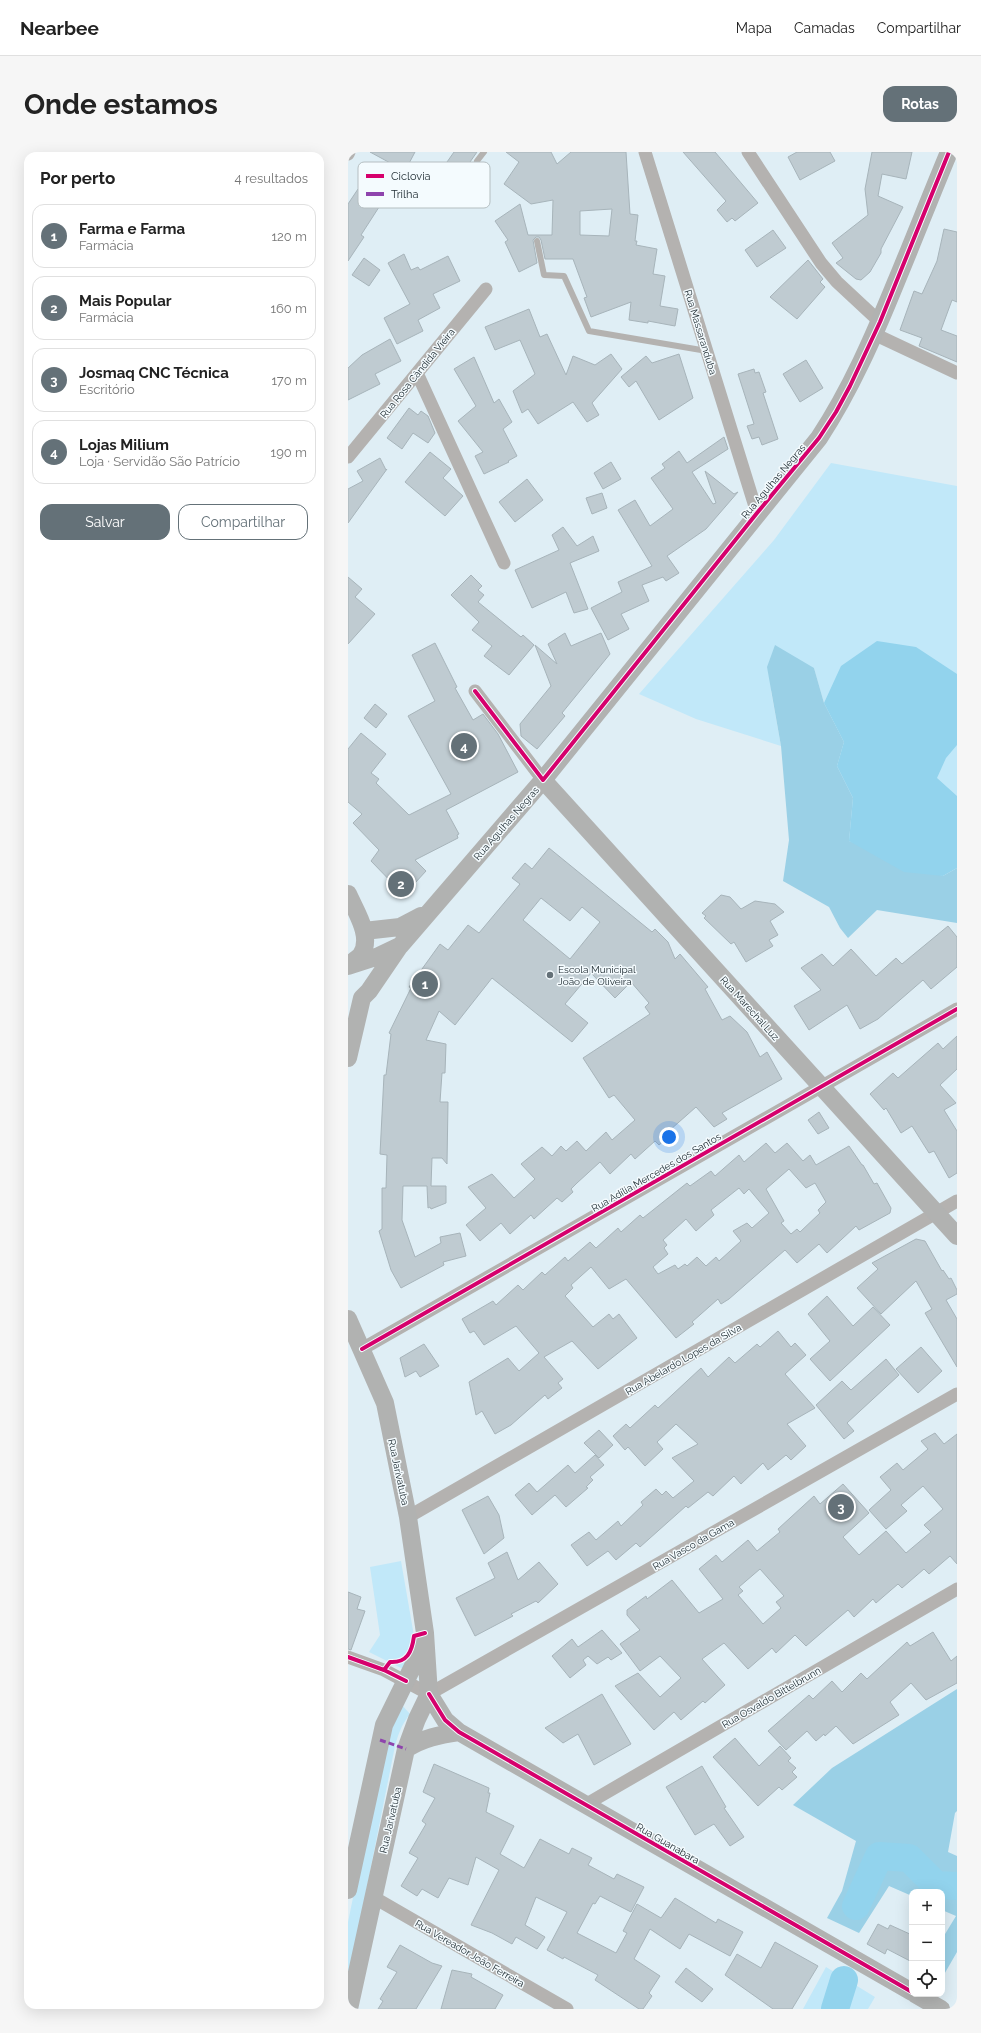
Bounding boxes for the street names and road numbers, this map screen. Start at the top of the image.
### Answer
street label: Rua Massaranduba [682,288,719,376]
street label: Rua Rosa Cândida Vieira [378,326,457,420]
street label: Rua Agulhas Negras [739,442,808,521]
street label: Rua Agulhas Negras [472,784,541,862]
street label: Rua Marechal Luz [718,974,781,1043]
street label: Rua Adília Mercedes dos Santos [590,1131,723,1214]
street label: Rua Abelardo Lopes da Silva [623,1322,743,1397]
street label: Rua Jarivatuba [386,1438,411,1506]
street label: Rua Vasco da Gama [651,1517,736,1572]
street label: Rua Osvaldo Bittelbrunn [720,1665,823,1730]
street label: Rua Jarivatuba [378,1786,403,1854]
street label: Rua Guanabara [634,1821,701,1866]
street label: Rua Vereador João Ferreira [413,1918,526,1989]

